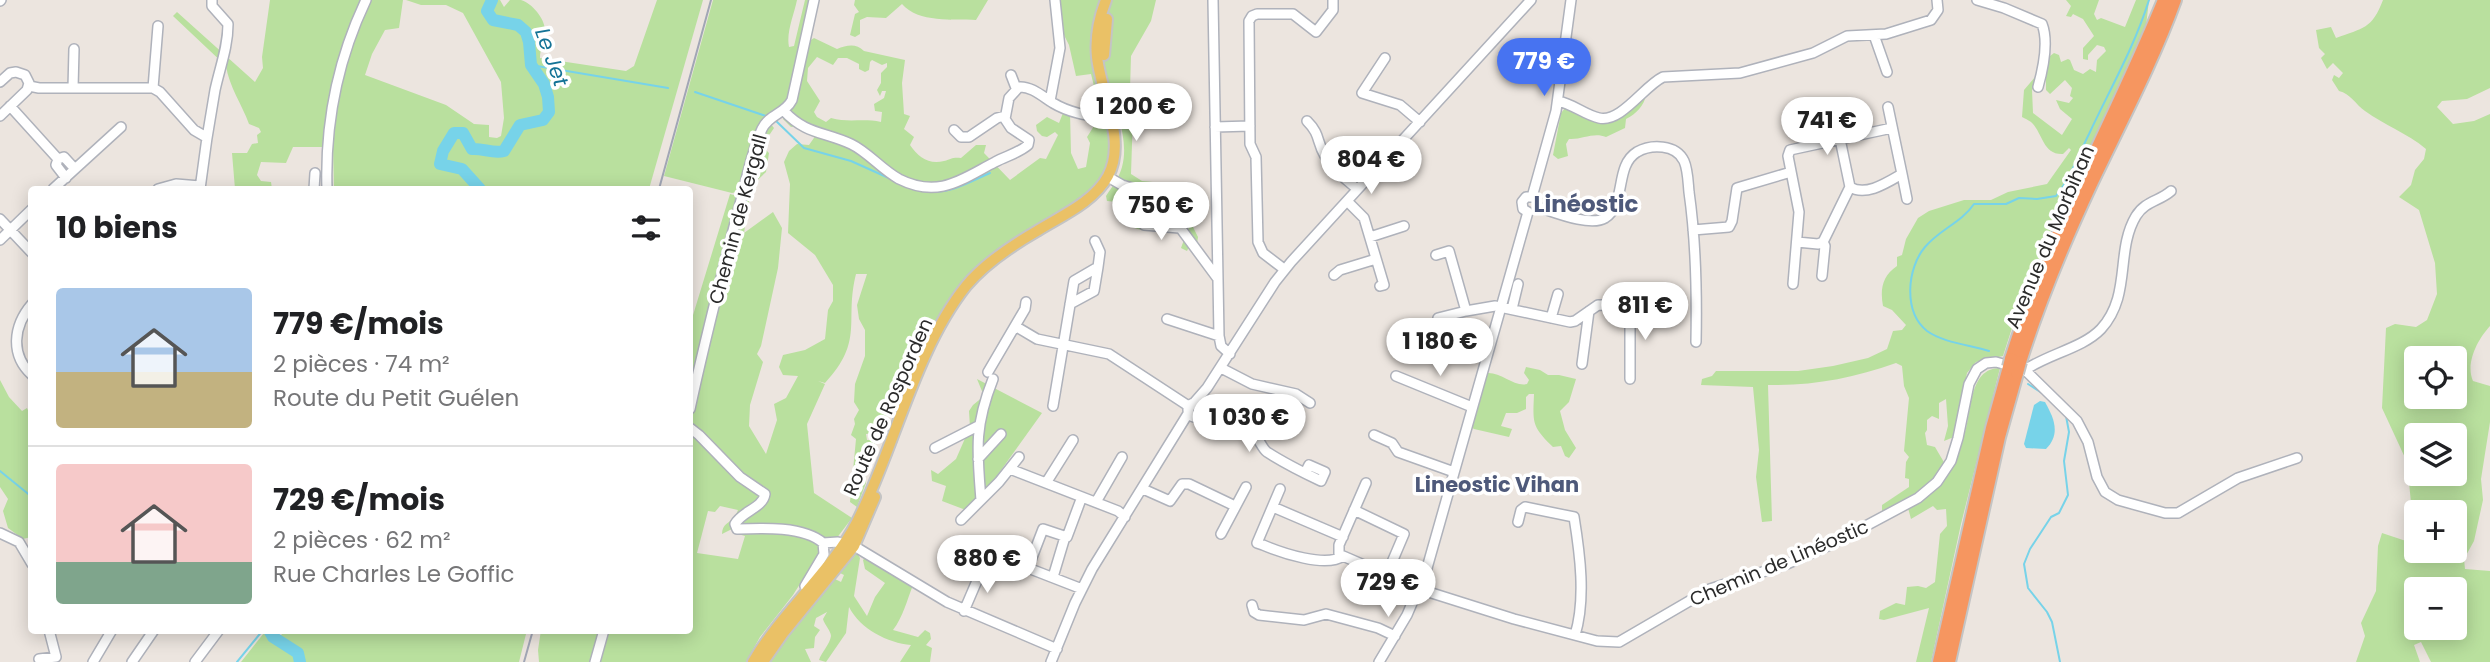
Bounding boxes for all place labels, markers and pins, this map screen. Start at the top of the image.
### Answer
pin: 779 € [1495,38,1593,98]
pin: 1 200 € [1071,83,1201,143]
pin: 741 € [1778,97,1876,157]
pin: 804 € [1322,136,1420,196]
pin: 750 € [1112,182,1210,242]
pin: 811 € [1596,282,1694,342]
pin: 1 180 € [1375,318,1505,378]
pin: 1 030 € [1184,394,1314,454]
pin: 880 € [938,536,1036,595]
pin: 729 € [1339,560,1437,619]

